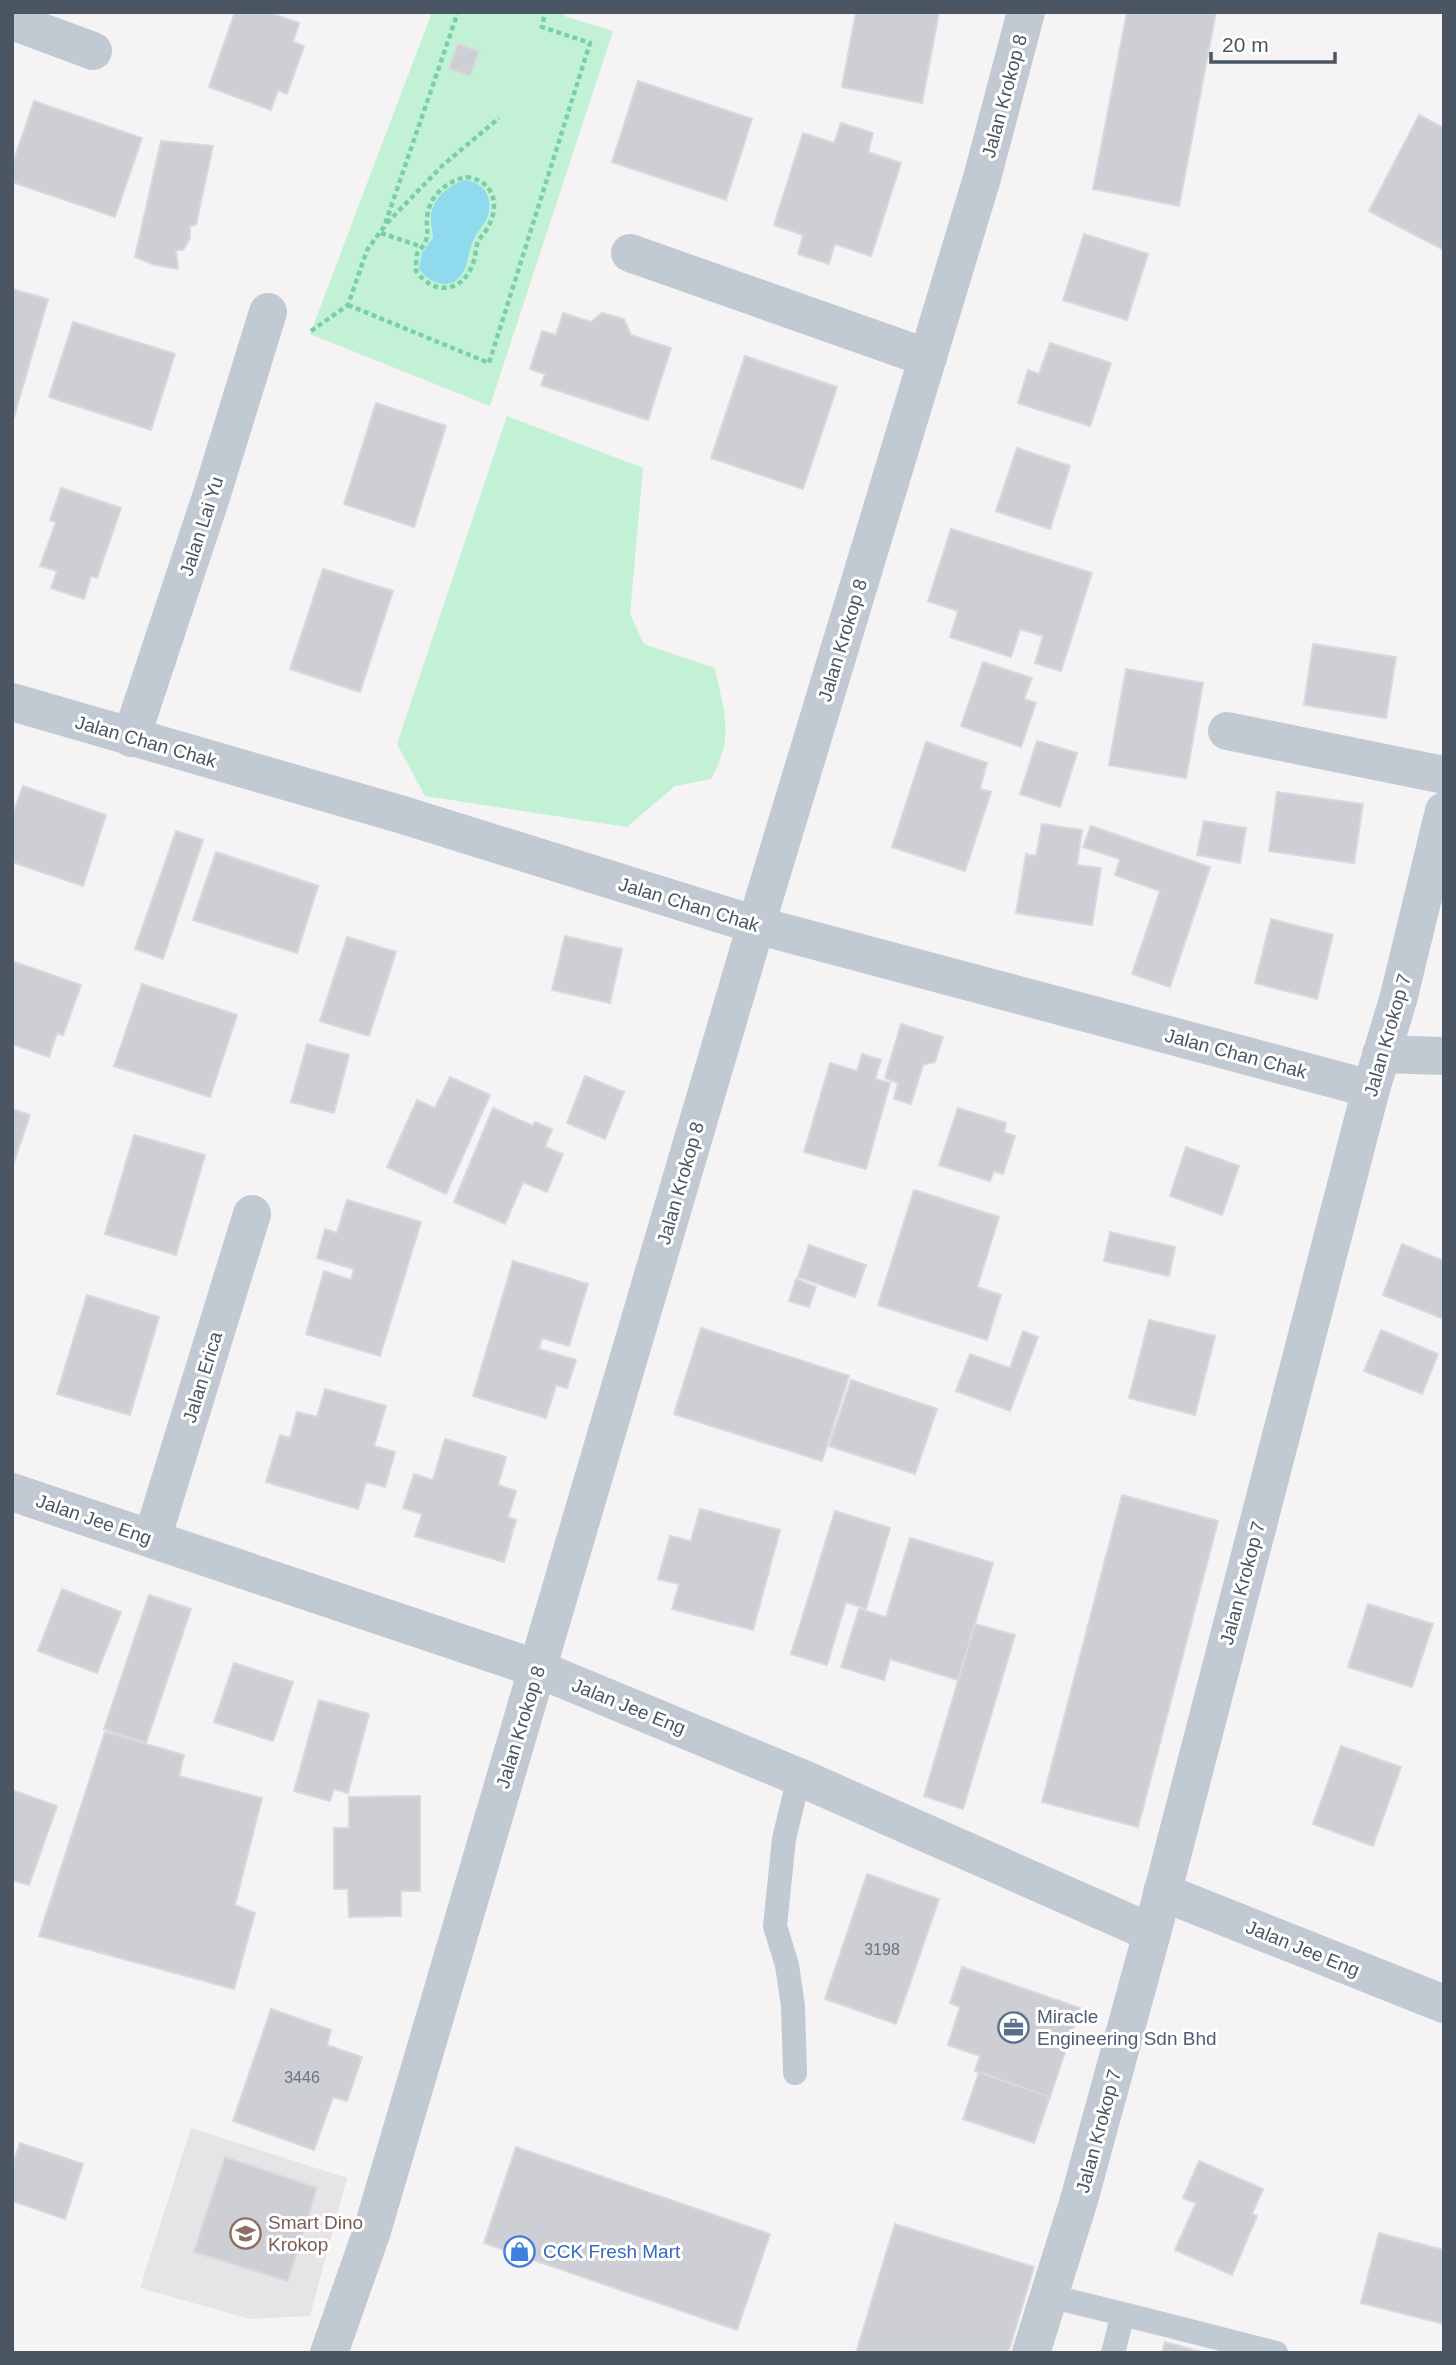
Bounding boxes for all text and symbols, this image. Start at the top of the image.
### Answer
scale bar [1211,21,1335,65]
street label: Jalan Krokop 8 [978,32,1031,160]
text: 20 m [1222,33,1269,56]
street label: Jalan Lai Yu [176,474,227,578]
street label: Jalan Krokop 8 [814,576,871,704]
street label: Jalan Chan Chak [73,711,219,772]
street label: Jalan Chan Chak [616,873,762,936]
street label: Jalan Krokop 7 [1360,971,1415,1099]
street label: Jalan Chan Chak [1163,1024,1309,1083]
street label: Jalan Krokop 8 [653,1119,708,1247]
street label: Jalan Erica [179,1329,226,1425]
street label: Jalan Jee Eng [33,1490,154,1549]
street label: Jalan Krokop 7 [1216,1519,1269,1647]
street label: Jalan Krokop 8 [492,1663,549,1791]
street label: Jalan Jee Eng [569,1674,689,1739]
street label: Jalan Jee Eng [1243,1916,1363,1981]
house number: 3198 [864,1941,900,1958]
place label: Miracle Engineering Sdn Bhd [1037,2006,1217,2049]
office icon: Miracle Engineering Sdn Bhd [997,2010,1031,2044]
street label: Jalan Krokop 7 [1072,2067,1125,2195]
house number: 3446 [284,2069,320,2086]
place label: Smart Dino Krokop [268,2212,363,2255]
school or university icon: Smart Dino Krokop [228,2216,262,2250]
shop icon: CCK Fresh Mart [503,2234,537,2268]
place label: CCK Fresh Mart [543,2241,681,2262]

